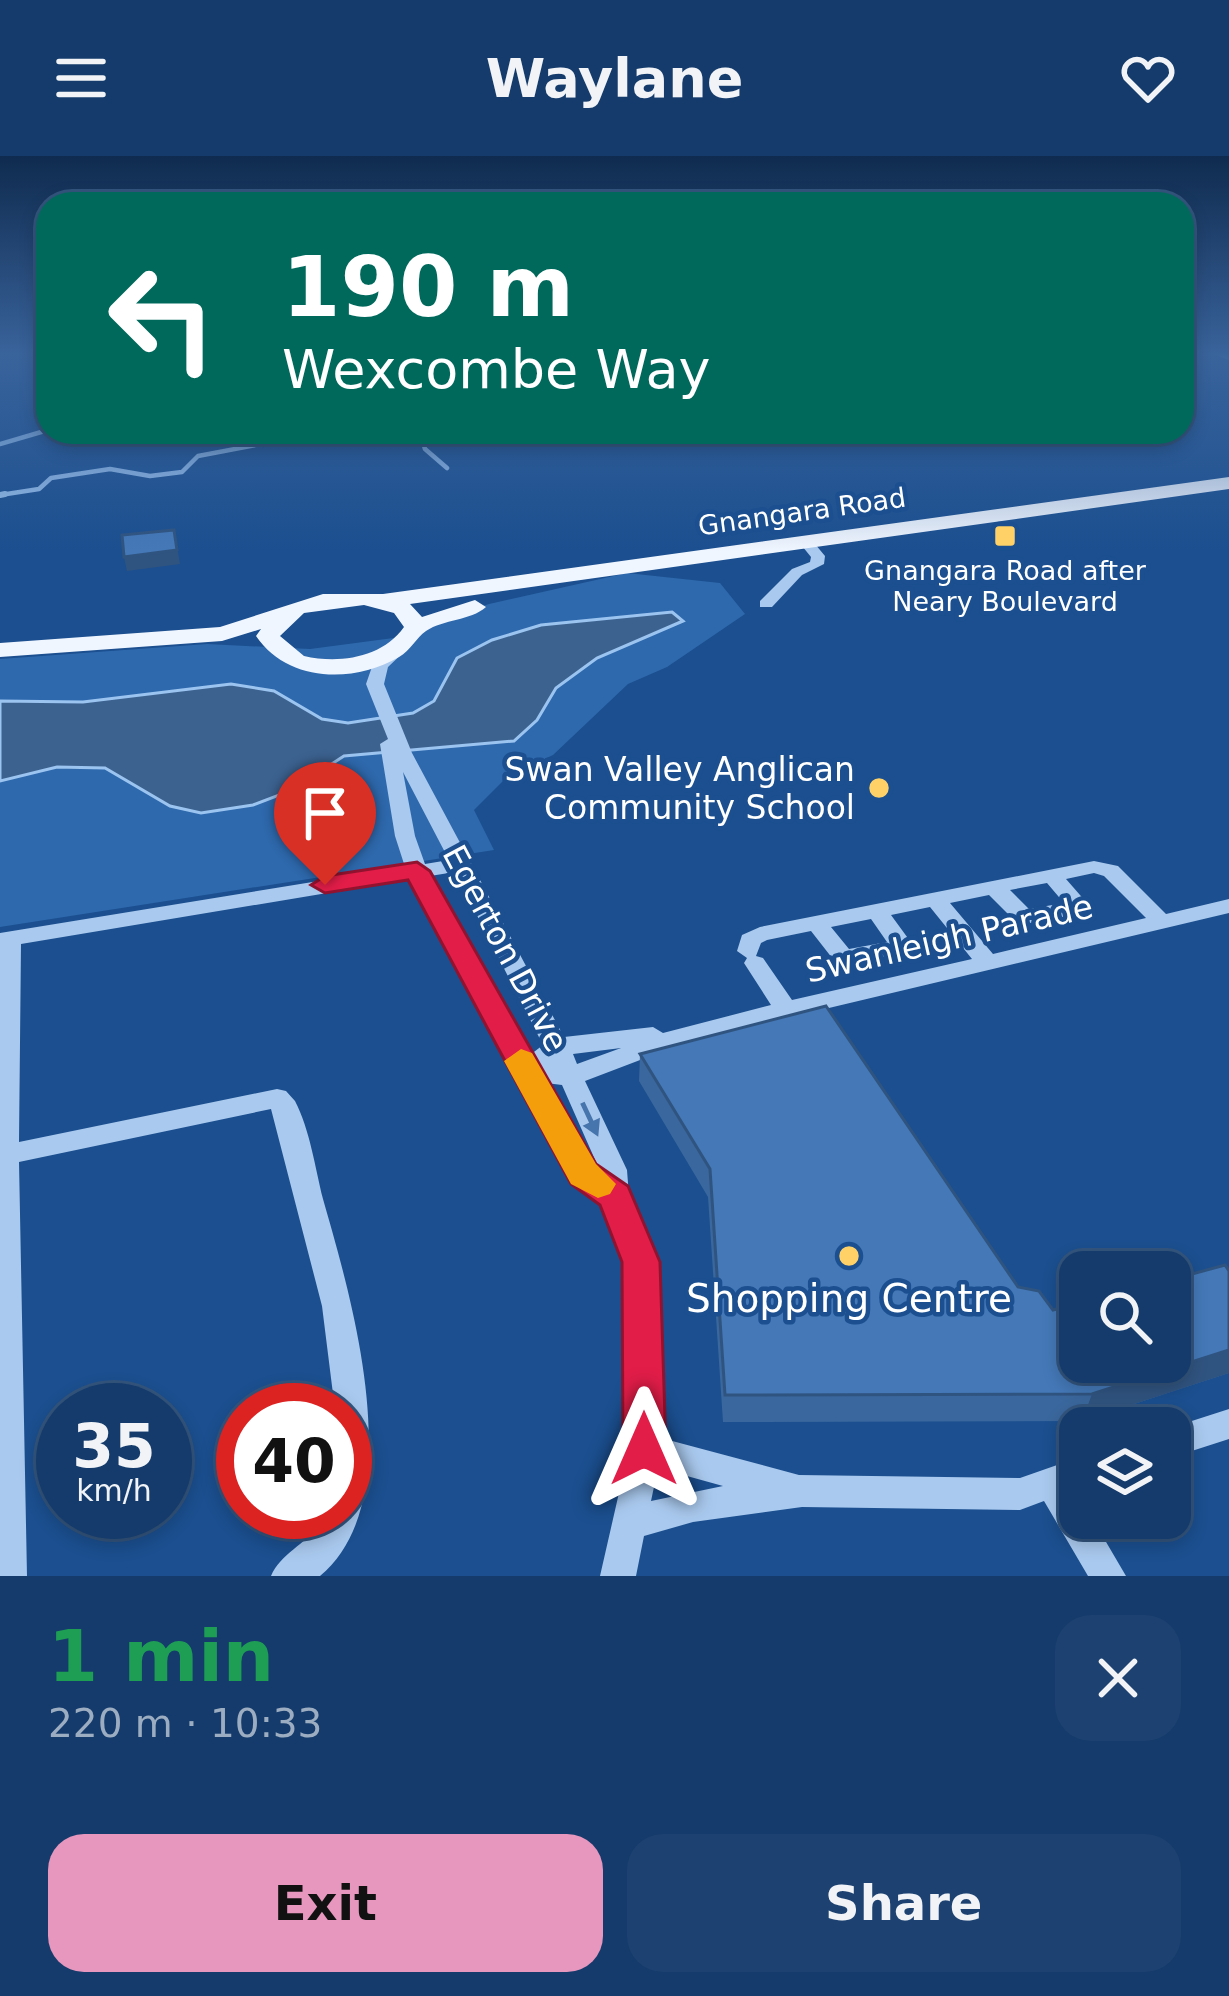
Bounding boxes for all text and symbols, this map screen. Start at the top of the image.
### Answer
icon: menu [48,45,114,111]
icon: heart [1115,45,1181,111]
text: Waylane [486,47,743,110]
text: 190 m [282,238,574,336]
icon: left [84,240,240,396]
text: Wexcombe Way [282,338,711,401]
street label: Gnangara Road [696,482,908,541]
marker: Gnangara Road after Neary Boulevard [992,523,1018,549]
place label: Gnangara Road after Neary Boulevard [864,555,1147,617]
place label: Swan Valley Anglican Community School [504,750,855,827]
pin [274,762,376,885]
marker: Swan Valley Anglican Community School [866,775,892,801]
icon: arrive [292,780,358,846]
street label: Egerton Drive [435,838,576,1058]
street label: Swanleigh Parade [802,886,1097,991]
one-way arrow [580,1102,600,1137]
marker: Shopping Centre [836,1243,862,1269]
map controls [1059,1251,1191,1539]
button: search [1059,1251,1191,1383]
place label: Shopping Centre [686,1276,1012,1321]
speed limit sign: 40 [216,1383,372,1539]
position arrow [581,1386,707,1512]
button: layers [1059,1407,1191,1539]
text: 35 [72,1411,156,1481]
text: km/h [76,1473,152,1508]
text: 1 min [48,1614,274,1698]
button: close [1055,1615,1181,1741]
text: 220 m · 10:33 [48,1701,322,1746]
button: Exit [48,1834,603,1972]
button: Share [627,1834,1181,1972]

